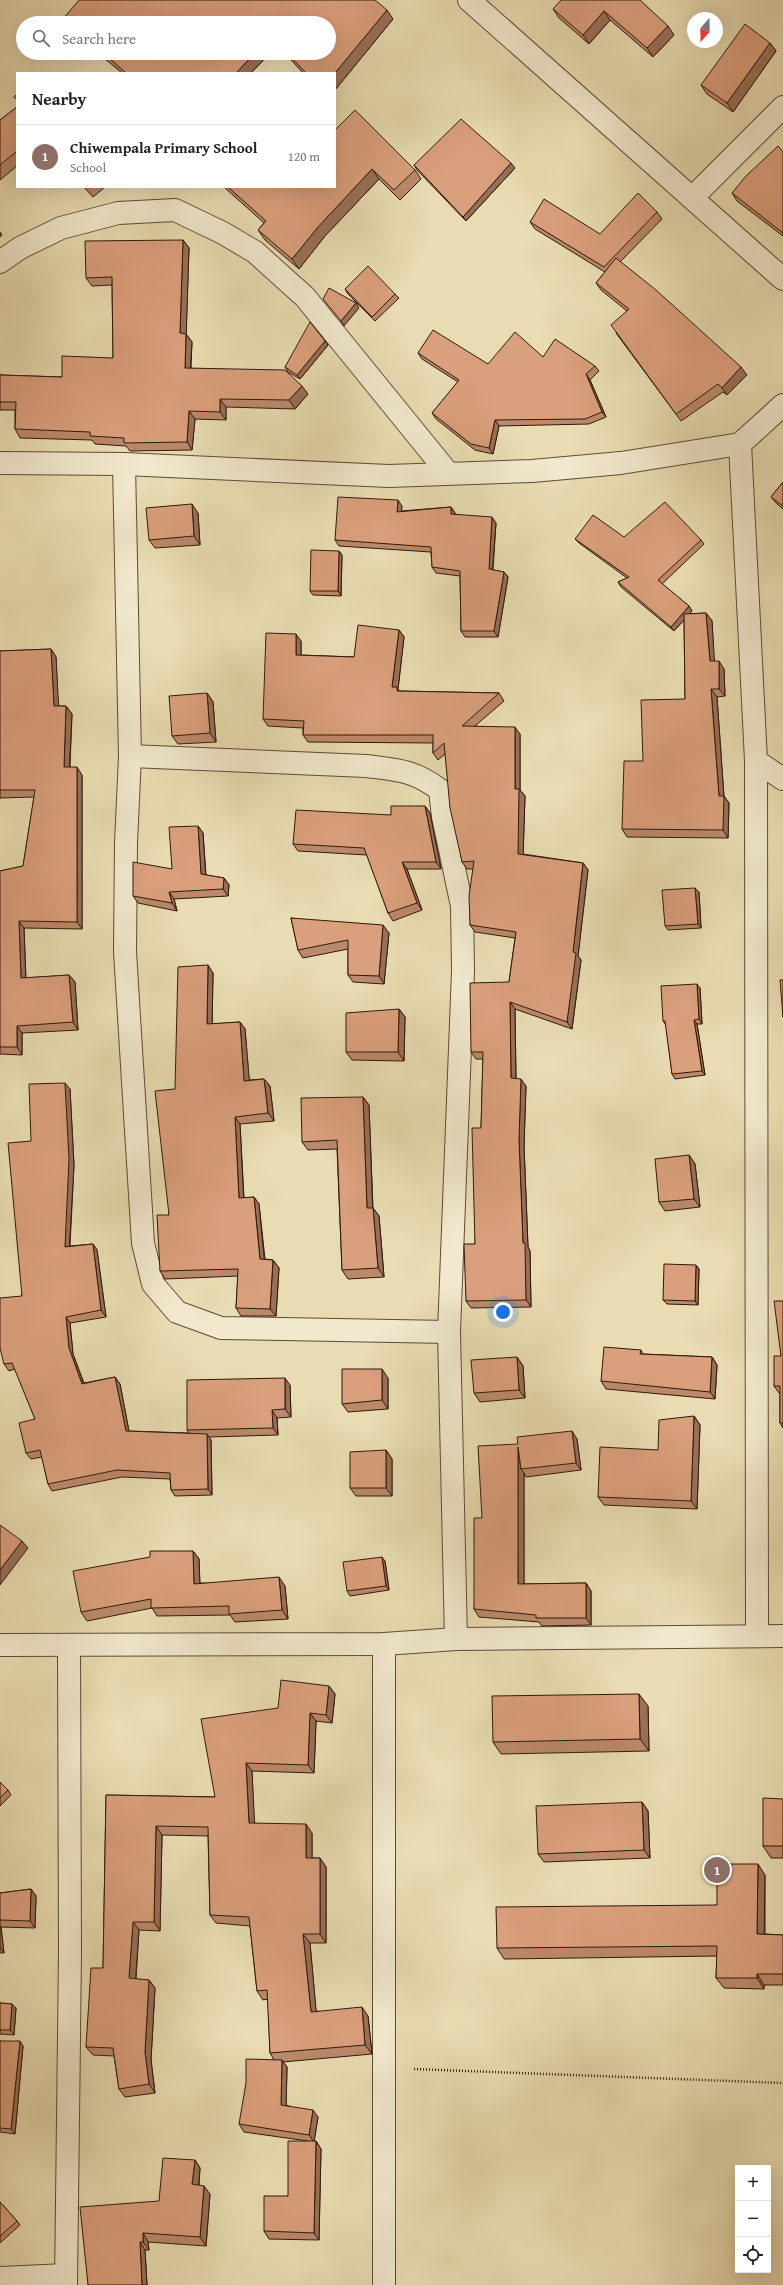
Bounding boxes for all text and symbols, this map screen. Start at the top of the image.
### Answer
north arrow [687,12,723,48]
search box [16,16,336,60]
icon: search [30,27,52,49]
text: Search here [62,28,136,49]
text: Nearby [32,86,86,111]
text: Chiwempala Primary School [70,137,257,158]
text: 1 [42,147,48,166]
text: 120 m [288,147,320,166]
text: School [70,158,106,177]
your location [493,1302,513,1322]
pin: 1 [704,1855,730,1885]
map controls [735,2165,771,2273]
button: + [735,2165,771,2201]
button: − [735,2201,771,2237]
button: locate [735,2237,771,2273]

